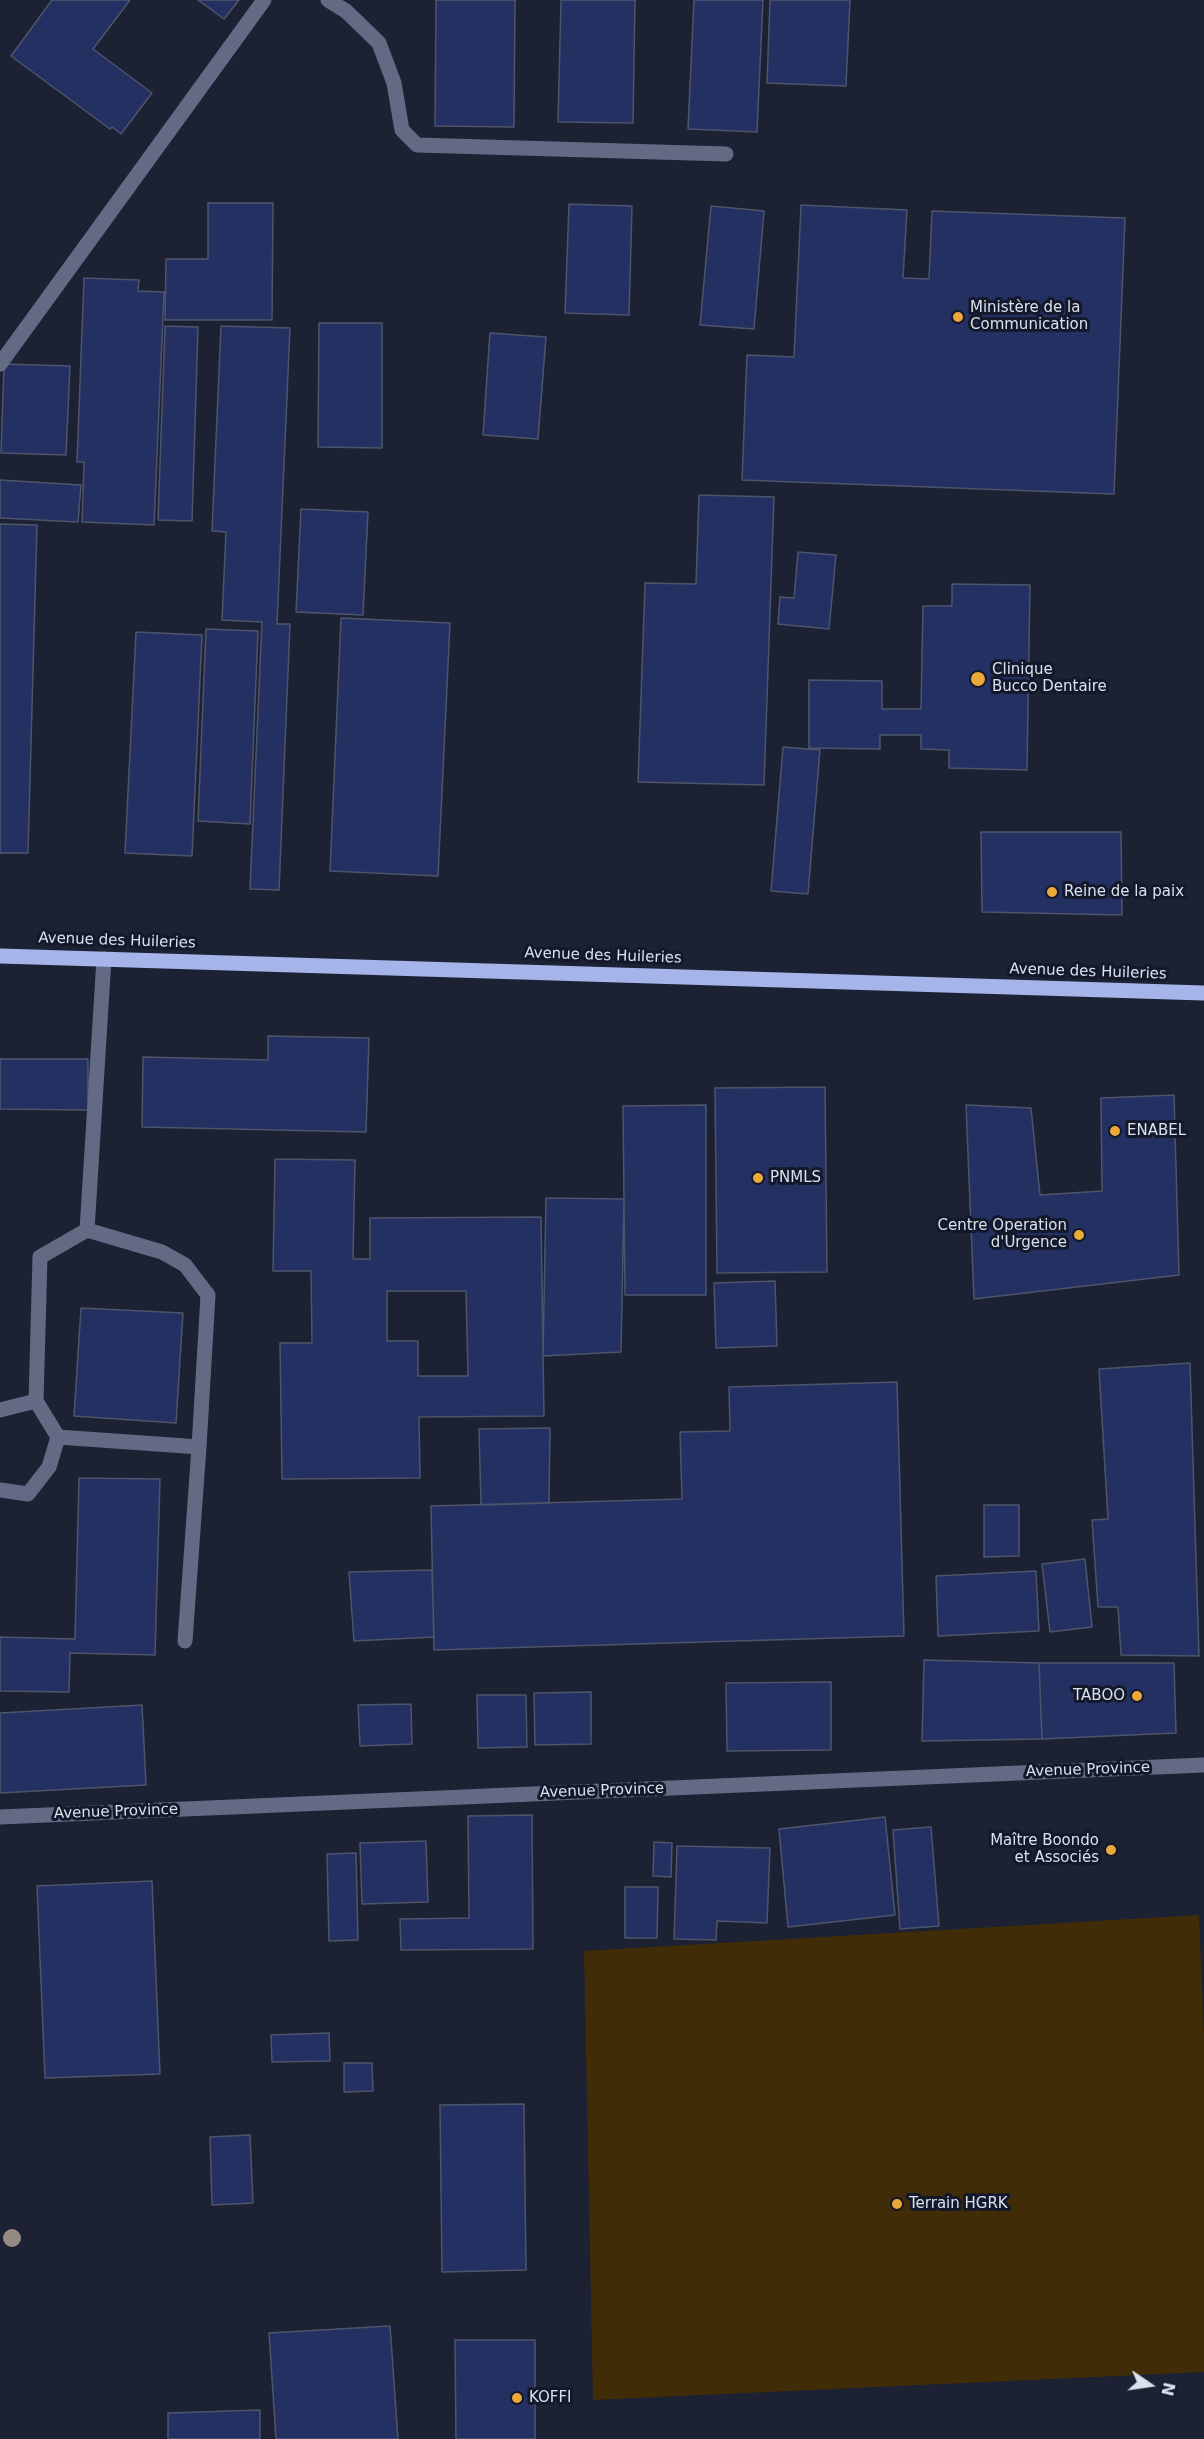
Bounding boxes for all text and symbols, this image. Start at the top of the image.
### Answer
place label: Ministère de la Communication [970,299,1088,334]
marker: Ministère de la Communication [951,310,965,324]
place label: Clinique Bucco Dentaire [992,661,1107,696]
marker: Clinique Bucco Dentaire [969,670,987,688]
place label: Reine de la paix [1064,883,1184,901]
marker: Reine de la paix [1045,885,1059,899]
street label: Avenue des Huileries [38,929,196,953]
street label: Avenue des Huileries [524,944,682,968]
street label: Avenue des Huileries [1009,960,1167,984]
place label: ENABEL [1127,1122,1186,1140]
marker: ENABEL [1108,1124,1122,1138]
place label: PNMLS [770,1169,821,1187]
marker: PNMLS [751,1171,765,1185]
place label: Centre Operation d'Urgence [937,1217,1067,1252]
marker: Centre Operation d'Urgence [1072,1228,1086,1242]
place label: TABOO [1073,1687,1125,1705]
marker: TABOO [1130,1689,1144,1703]
street label: Avenue Province [1026,1759,1150,1781]
street label: Avenue Province [540,1780,664,1802]
street label: Avenue Province [54,1801,178,1823]
place label: Maître Boondo et Associés [990,1832,1099,1867]
marker: Maître Boondo et Associés [1104,1843,1118,1857]
place label: Terrain HGRK [909,2195,1008,2213]
marker: Terrain HGRK [890,2197,904,2211]
north arrow [1120,2355,1180,2415]
text: N [1157,2380,1179,2398]
place label: KOFFI [529,2389,572,2407]
marker: KOFFI [510,2391,524,2405]

